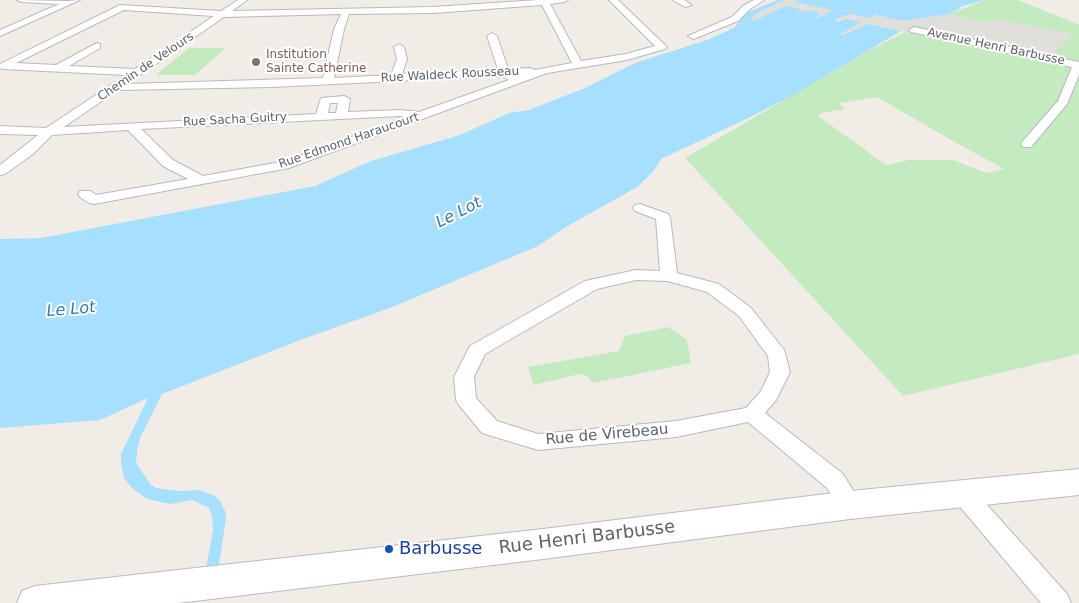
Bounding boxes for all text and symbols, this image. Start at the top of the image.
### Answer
street label: Avenue Henri Barbusse [926,25,1066,69]
street label: Chemin de Velours [95,30,197,104]
place label: Institution Sainte Catherine [266,48,366,76]
marker: Institution Sainte Catherine [250,56,262,68]
street label: Rue Waldeck Rousseau [381,64,519,86]
street label: Rue Sacha Guitry [183,110,287,130]
street label: Rue Edmond Haraucourt [277,110,421,172]
water label: Le Lot [433,193,485,233]
water label: Le Lot [46,298,96,322]
street label: Rue de Virebeau [545,421,669,449]
street label: Rue Henri Barbusse [498,516,676,560]
place label: Barbusse [399,538,482,560]
marker: Barbusse [383,543,395,555]

